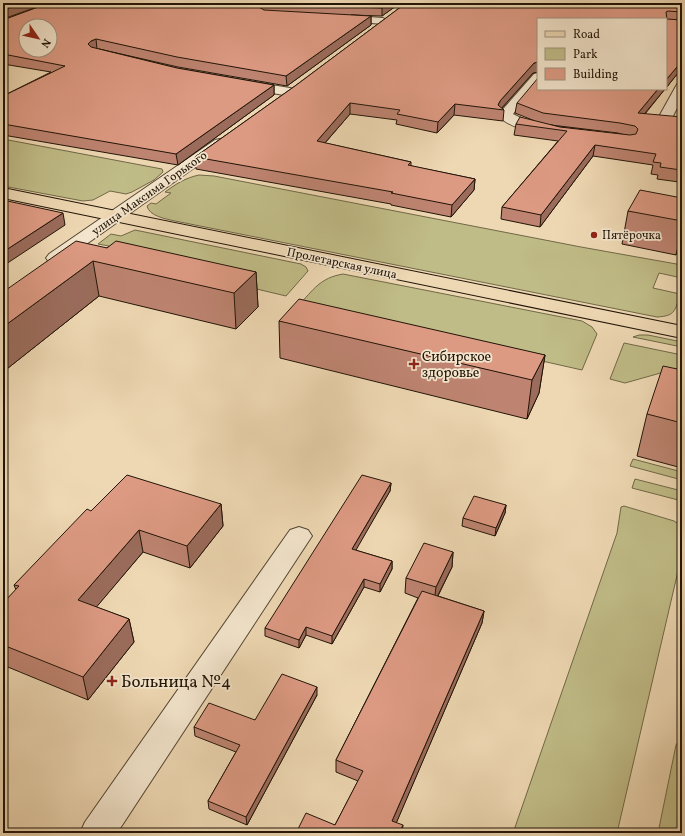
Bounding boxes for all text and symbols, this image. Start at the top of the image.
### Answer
north arrow [18,18,58,58]
legend [537,18,667,90]
text: Road [573,27,600,43]
text: N [37,35,54,50]
text: Park [573,47,598,63]
text: Building [573,67,618,83]
street label: улица Максима Горького [89,148,210,240]
place label: Пятёрочка [602,228,661,244]
marker: Пятёрочка [589,230,599,240]
street label: Пролетарская улица [285,244,398,283]
place label: Сибирское здоровье [422,348,492,383]
marker: Сибирское здоровье [409,359,419,369]
place label: Больница №4 [121,671,231,694]
marker: Больница №4 [106,675,118,687]

